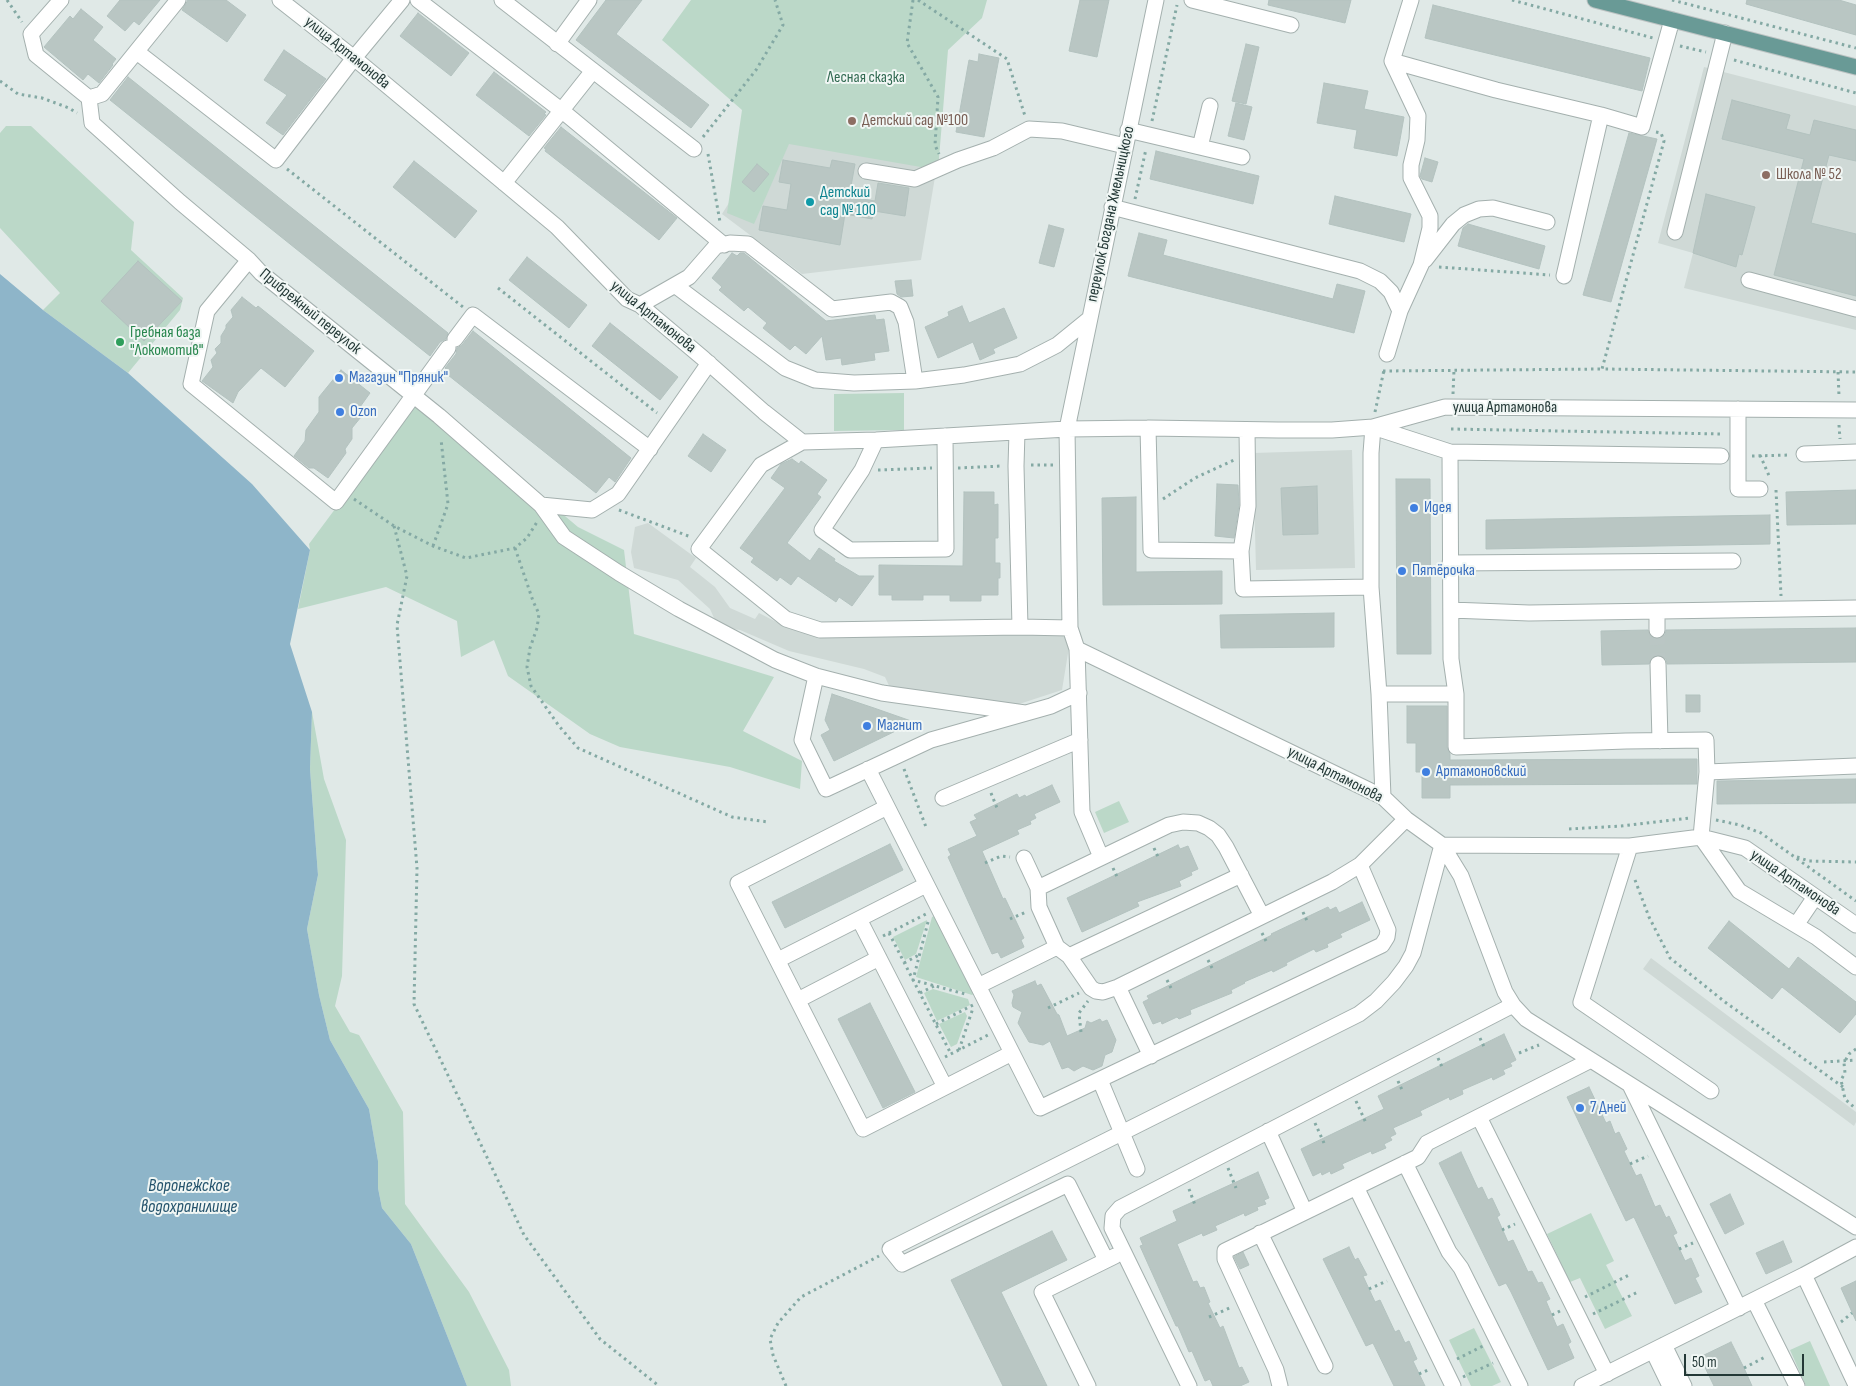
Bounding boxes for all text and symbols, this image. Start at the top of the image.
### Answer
street label: улица Артамонова [300,13,394,93]
park label: Лесная сказка [827,68,905,88]
place label: Детский сад №100 [862,111,968,131]
marker: Детский сад №100 [846,115,858,127]
street label: переулок Богдана Хмельницкого [1083,124,1139,304]
place label: Школа № 52 [1776,165,1842,185]
marker: Школа № 52 [1760,169,1772,181]
place label: Детский сад № 100 [820,183,876,221]
marker: Детский сад № 100 [804,196,816,208]
street label: Прибрежный переулок [255,265,365,359]
street label: улица Артамонова [606,277,700,357]
place label: Гребная база "Локомотив" [130,323,204,361]
marker: Гребная база "Локомотив" [114,336,126,348]
place label: Магазин "Пряник" [349,368,448,388]
marker: Магазин "Пряник" [333,372,345,384]
street label: улица Артамонова [1453,398,1557,418]
place label: Ozon [350,402,377,422]
marker: Ozon [334,406,346,418]
place label: Идея [1424,498,1451,518]
marker: Идея [1408,502,1420,514]
place label: Пятёрочка [1412,561,1475,581]
marker: Пятёрочка [1396,565,1408,577]
place label: Магнит [877,716,922,736]
marker: Магнит [861,720,873,732]
street label: улица Артамонова [1284,743,1386,807]
place label: Артамоновский [1436,762,1526,782]
marker: Артамоновский [1420,766,1432,778]
street label: улица Артамонова [1746,846,1844,920]
place label: 7 Дней [1590,1098,1626,1118]
marker: 7 Дней [1574,1102,1586,1114]
water label: Воронежское водохранилище [141,1175,237,1218]
scale bar [1686,1344,1806,1376]
text: 50 m [1692,1353,1717,1372]

